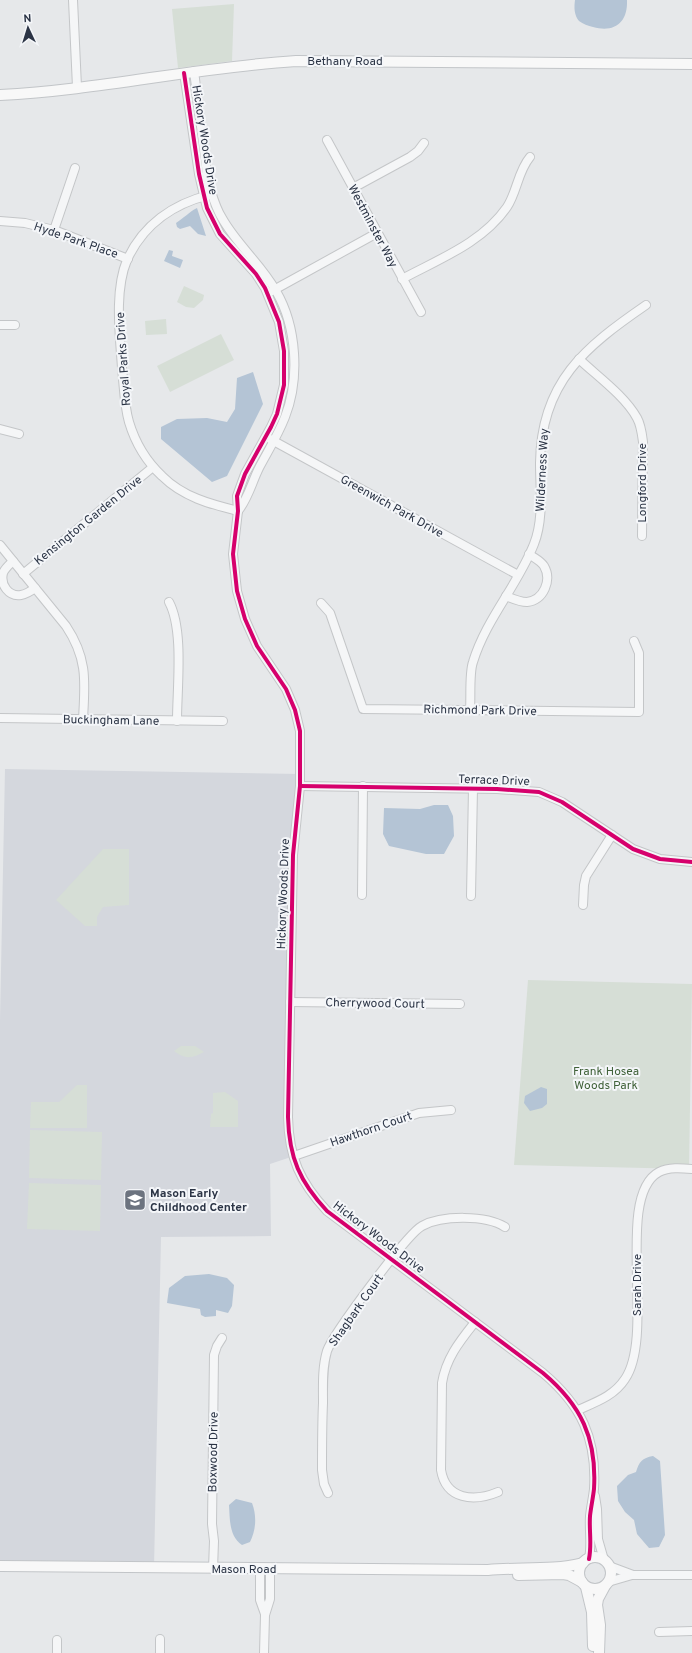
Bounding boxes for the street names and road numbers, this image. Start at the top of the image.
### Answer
street label: Bethany Road [307,54,383,70]
street label: Hickory Woods Drive [187,84,221,196]
street label: Westminster Way [343,182,401,271]
street label: Hyde Park Place [31,219,120,263]
street label: Royal Parks Drive [113,311,135,406]
street label: Wilderness Way [533,428,553,512]
street label: Longford Drive [635,443,651,523]
street label: Kensington Garden Drive [31,472,146,569]
street label: Greenwich Park Drive [337,472,446,542]
street label: Richmond Park Drive [423,702,537,720]
street label: Buckingham Lane [63,712,159,730]
street label: Terrace Drive [458,772,530,790]
street label: Hickory Woods Drive [274,838,294,950]
street label: Cherrywood Court [325,995,425,1013]
street label: Hawthorn Court [328,1108,414,1151]
street label: Hickory Woods Drive [329,1198,428,1278]
street label: Sarah Drive [630,1254,646,1316]
street label: Shagbark Court [326,1271,388,1350]
street label: Boxwood Drive [205,1412,223,1492]
street label: Mason Road [211,1562,277,1578]

